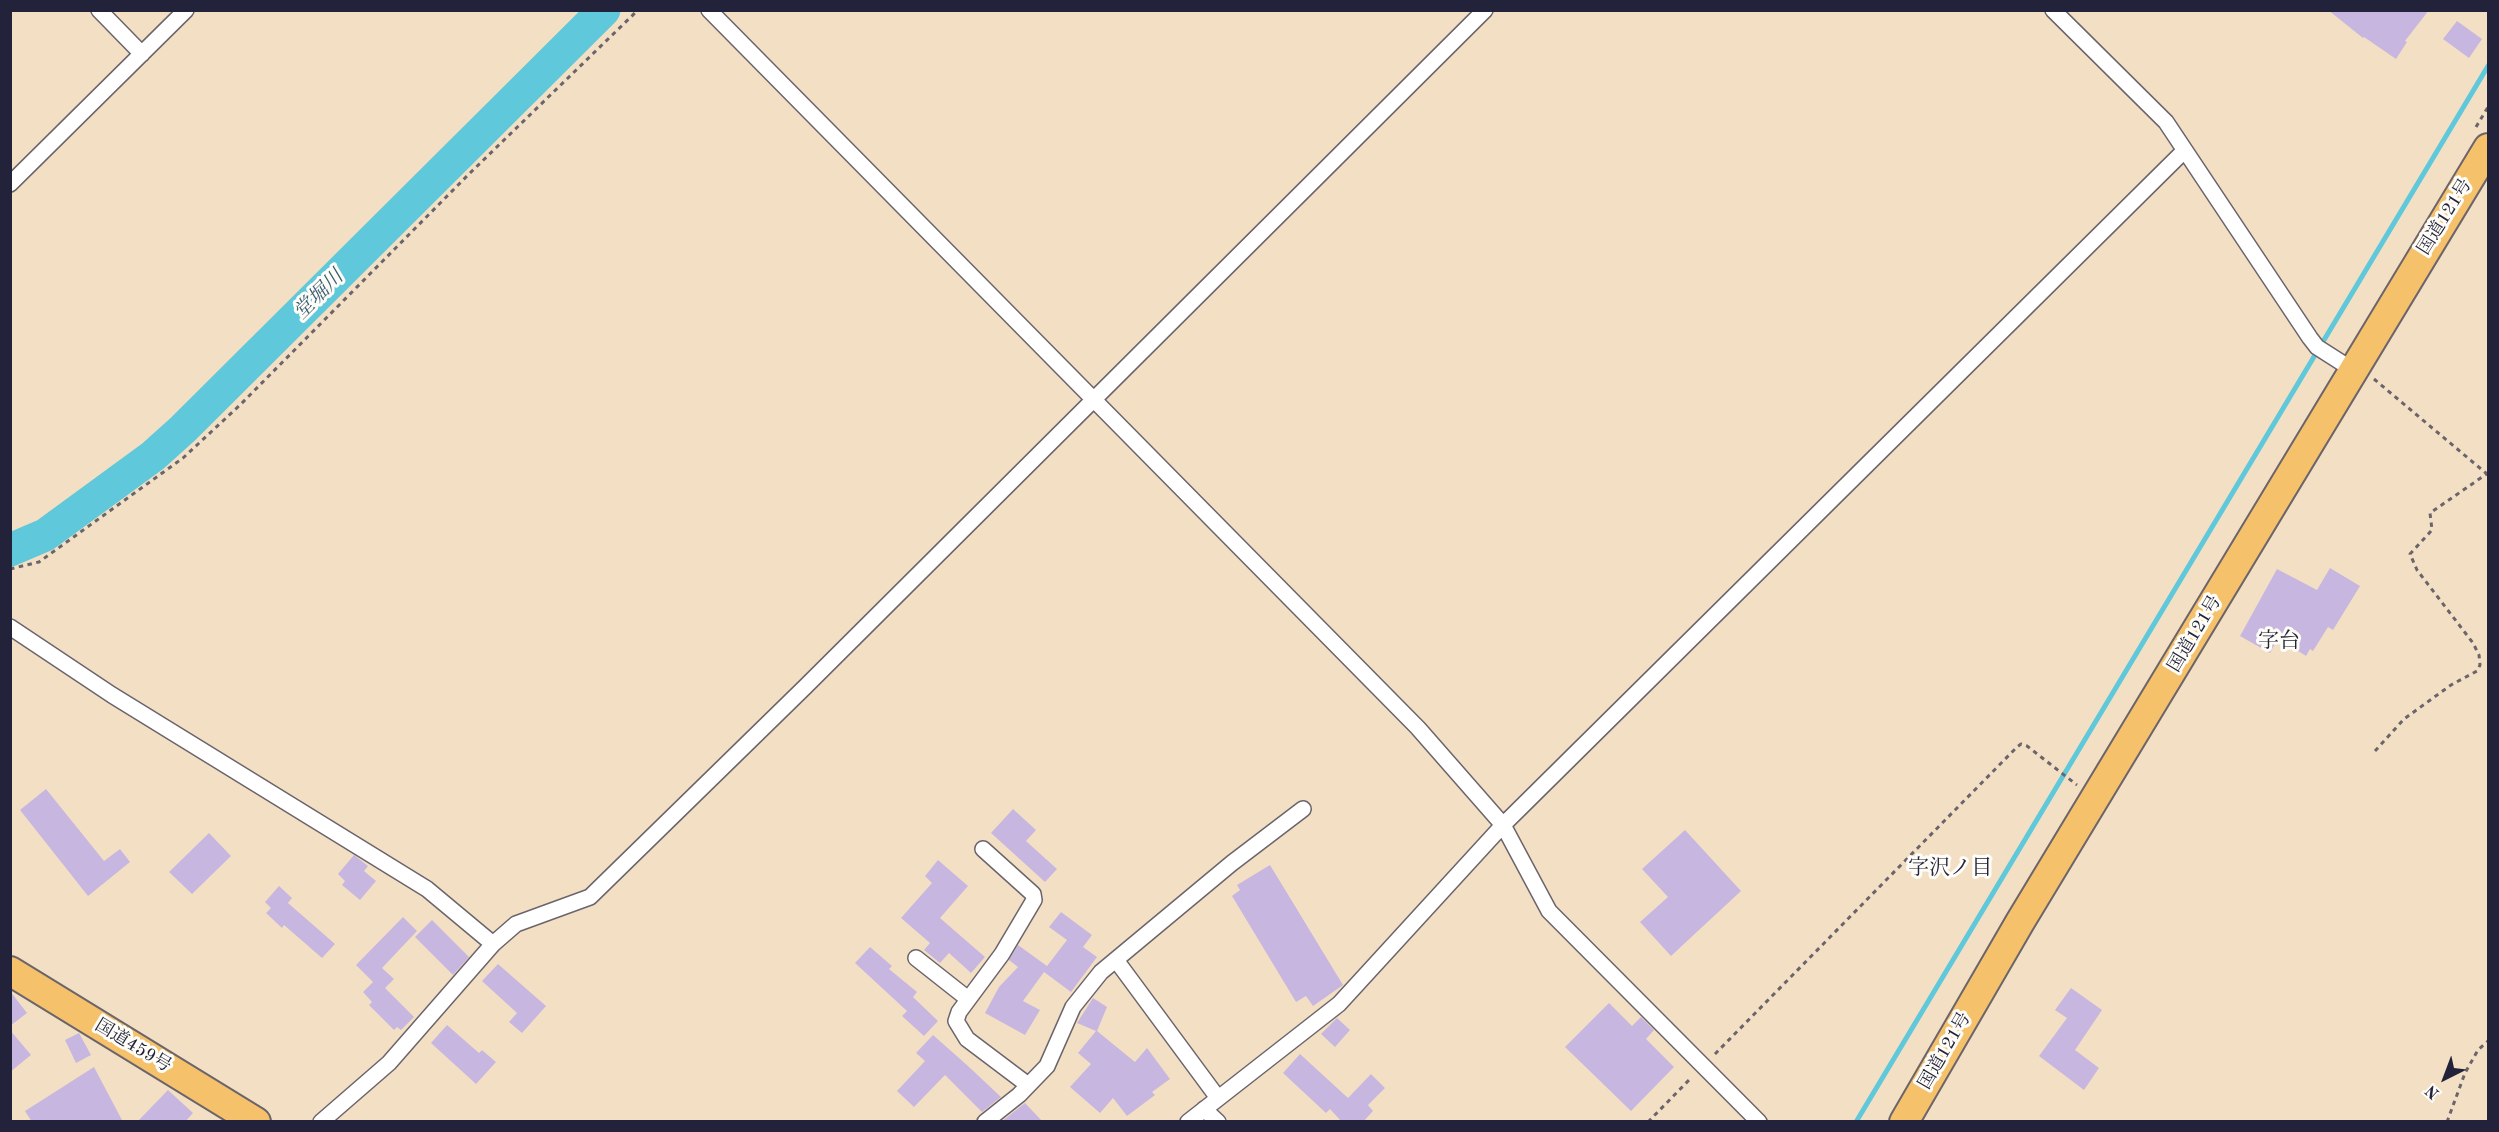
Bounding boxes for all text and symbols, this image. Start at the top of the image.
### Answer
street label: 国道121号 [2413,175,2477,259]
water label: 堂堀川 [289,265,349,325]
street label: 国道121号 [2164,592,2226,676]
district label: 字台 [2258,628,2300,654]
district label: 字沢ノ目 [1908,855,1992,881]
street label: 国道121号 [1914,1009,1976,1093]
street label: 国道459号 [91,1015,175,1077]
north arrow [2415,1048,2475,1108]
text: N [2423,1081,2443,1101]

